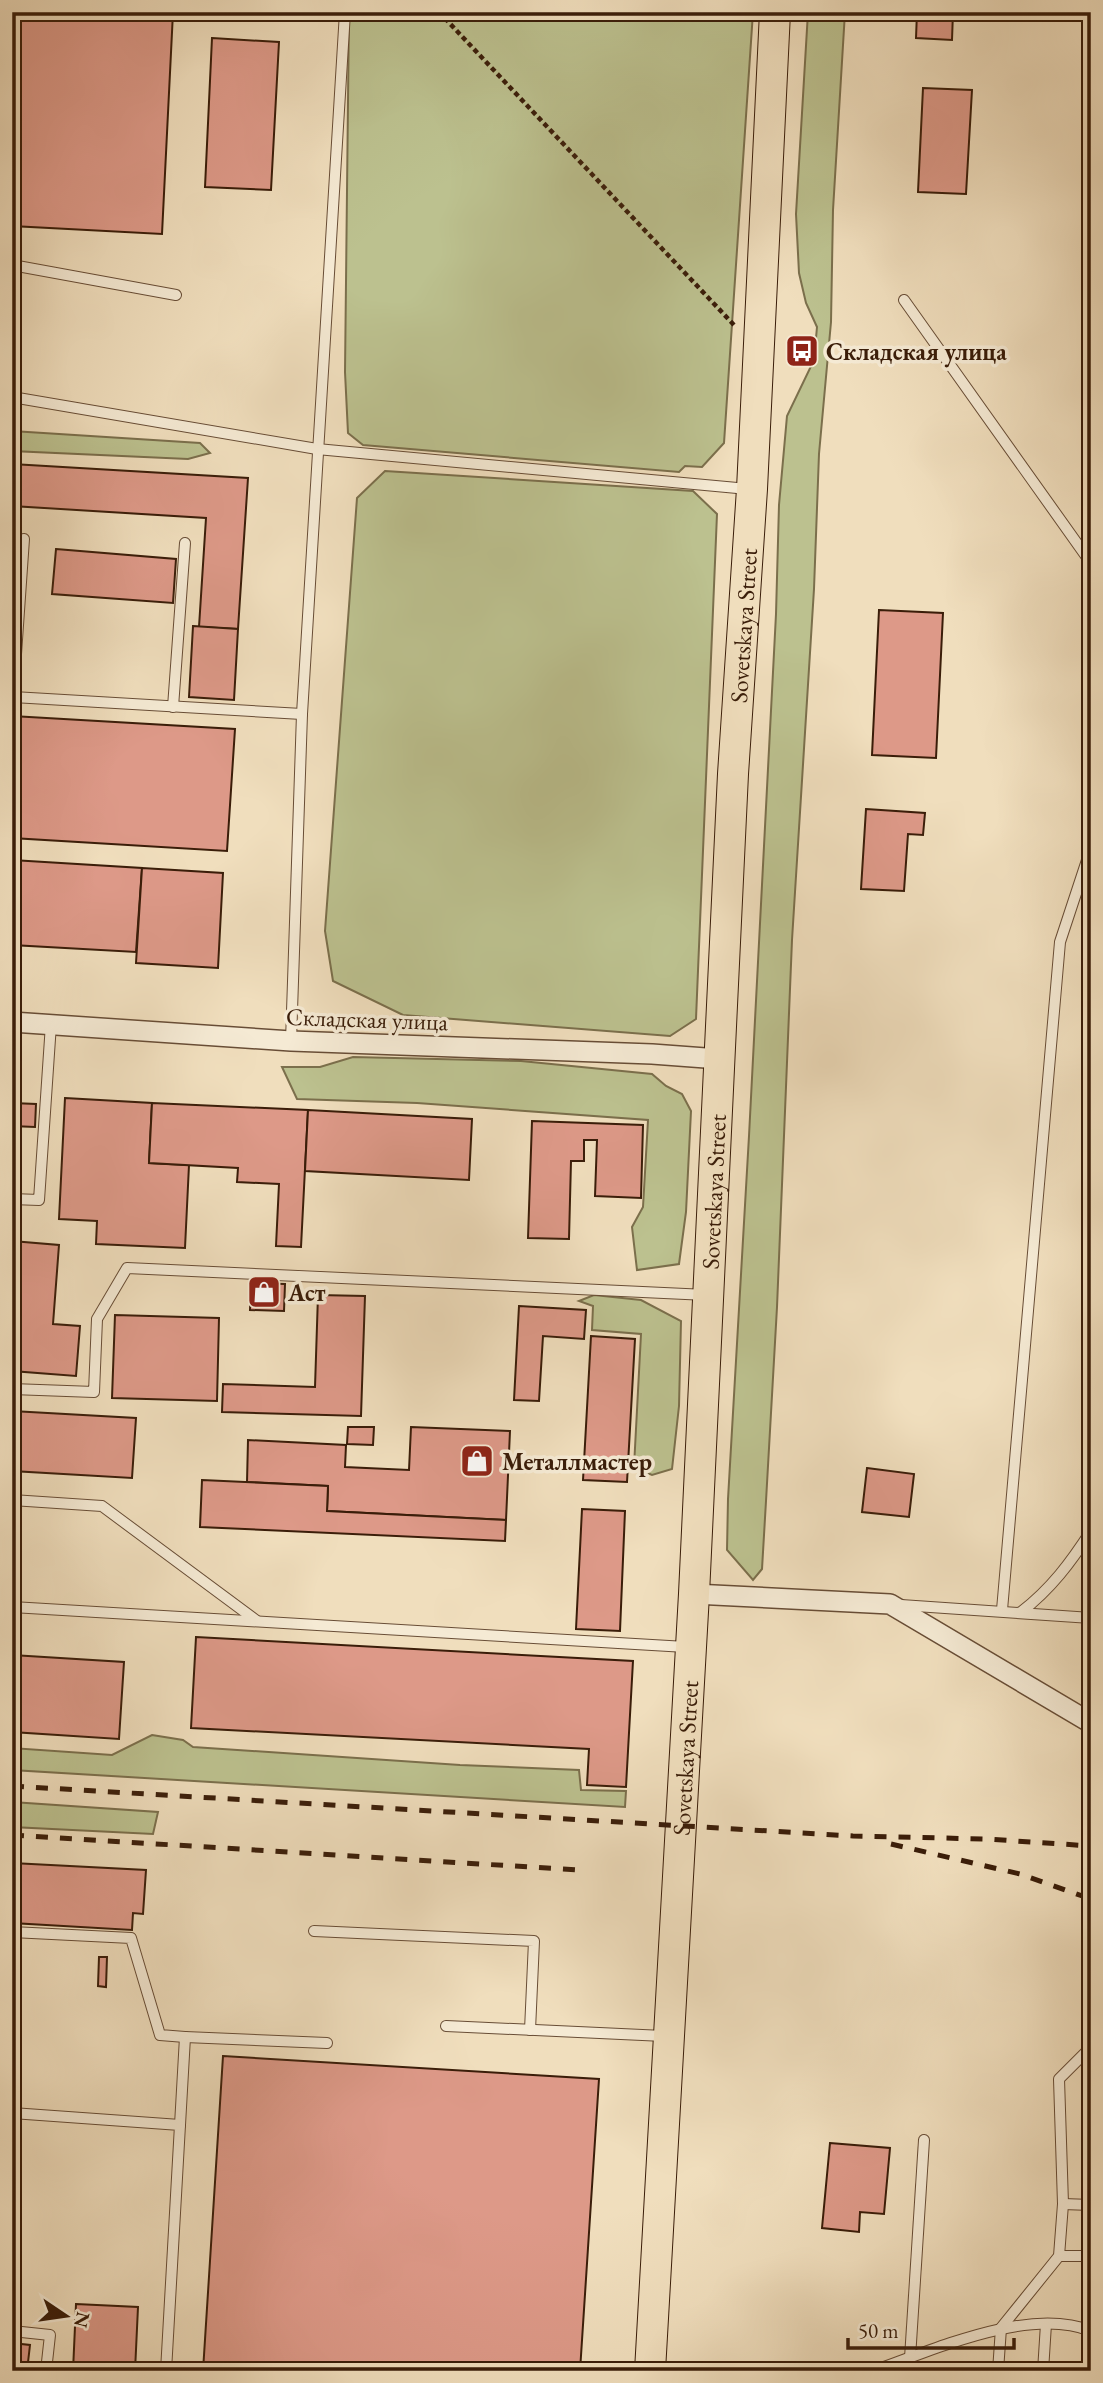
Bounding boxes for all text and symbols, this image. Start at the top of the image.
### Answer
bus stop icon: Складская улица [783,332,821,370]
place label: Складская улица [826,336,1007,368]
street label: Sovetskaya Street [722,547,764,704]
street label: Складская улица [285,1001,449,1037]
street label: Sovetskaya Street [694,1113,732,1270]
shop icon: Аст [245,1273,283,1311]
place label: Аст [287,1277,326,1308]
shop icon: Металлмастер [458,1442,496,1480]
place label: Металлмастер [502,1446,652,1477]
street label: Sovetskaya Street [665,1679,705,1836]
north arrow [32,2282,102,2352]
scale bar [848,2306,1014,2350]
text: N [68,2309,96,2331]
text: 50 m [858,2317,899,2344]

